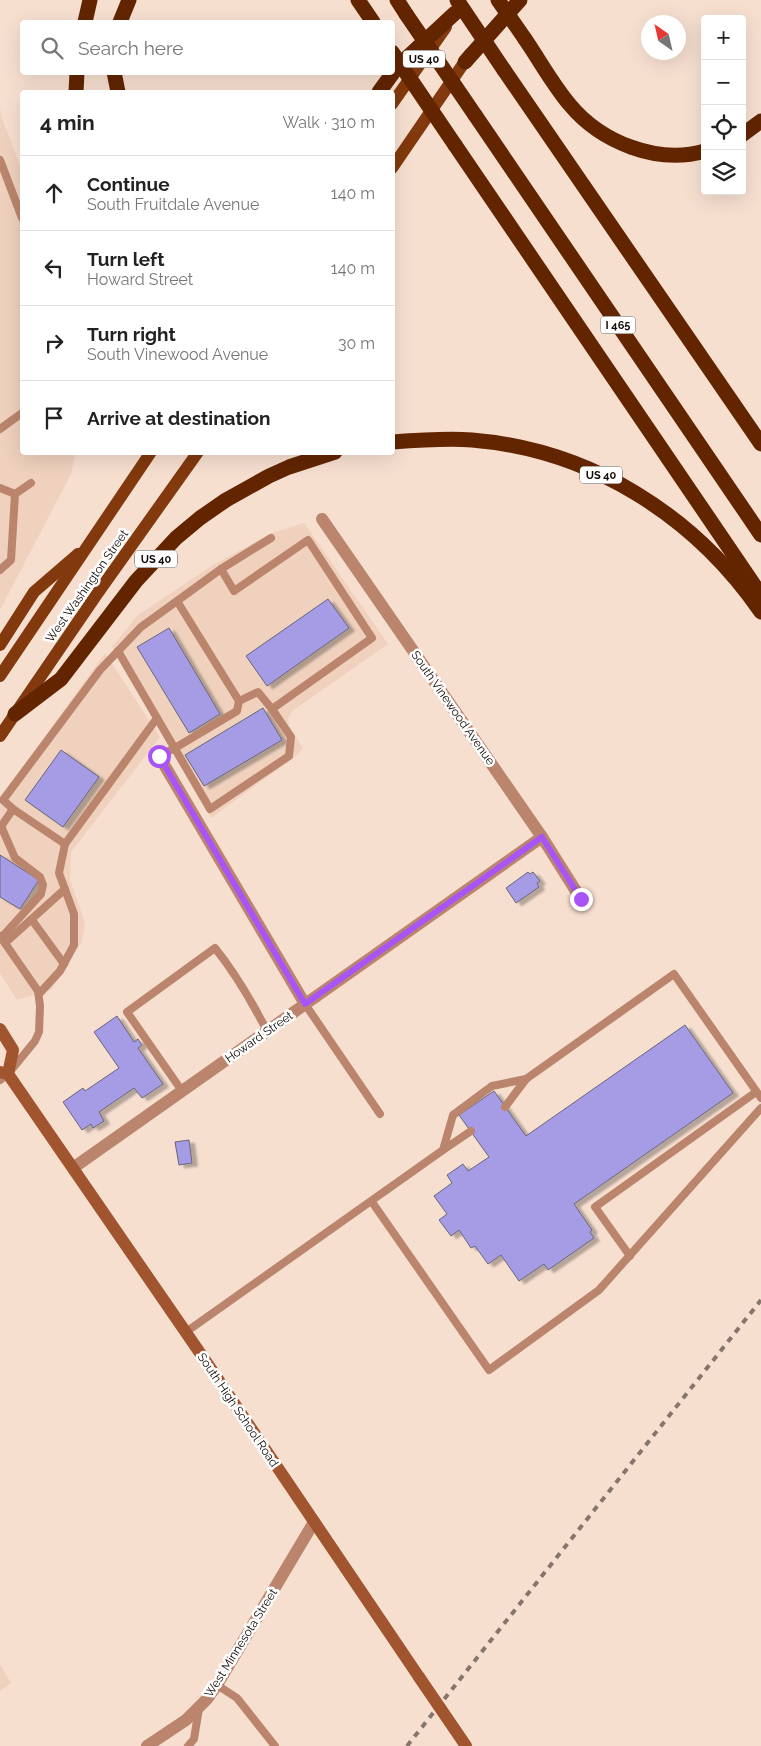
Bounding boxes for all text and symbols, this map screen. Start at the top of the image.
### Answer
north arrow [641,15,686,60]
map controls [701,15,746,195]
button: + [701,15,746,60]
search box [20,20,395,75]
icon: search [38,34,66,62]
text: Search here [78,37,184,59]
road number: US 40 [403,51,445,68]
button: − [701,60,746,105]
button: locate [701,105,746,150]
text: 4 min [40,110,95,135]
text: Walk · 310 m [282,113,375,132]
button: layers [701,150,746,195]
text: Continue [87,173,170,195]
icon: ahead [40,179,68,207]
text: 140 m [331,184,375,203]
text: South Fruitdale Avenue [87,195,259,214]
text: Turn left [87,248,164,270]
icon: left [40,254,68,282]
text: 140 m [331,259,375,278]
text: Howard Street [87,270,193,289]
road number: I 465 [600,316,636,334]
text: Turn right [87,323,176,345]
icon: right [40,329,68,357]
text: 30 m [338,334,375,353]
text: South Vinewood Avenue [87,345,268,364]
icon: arrive [40,404,68,432]
text: Arrive at destination [87,407,271,429]
road number: US 40 [580,466,622,484]
street label: West Washington Street [43,527,131,645]
road number: US 40 [135,550,177,568]
street label: South Vinewood Avenue [408,648,498,768]
route start [148,745,171,768]
route end [570,888,593,911]
street label: Howard Street [222,1008,296,1066]
street label: South High School Road [195,1350,281,1470]
street label: West Minnesota Street [202,1586,280,1700]

